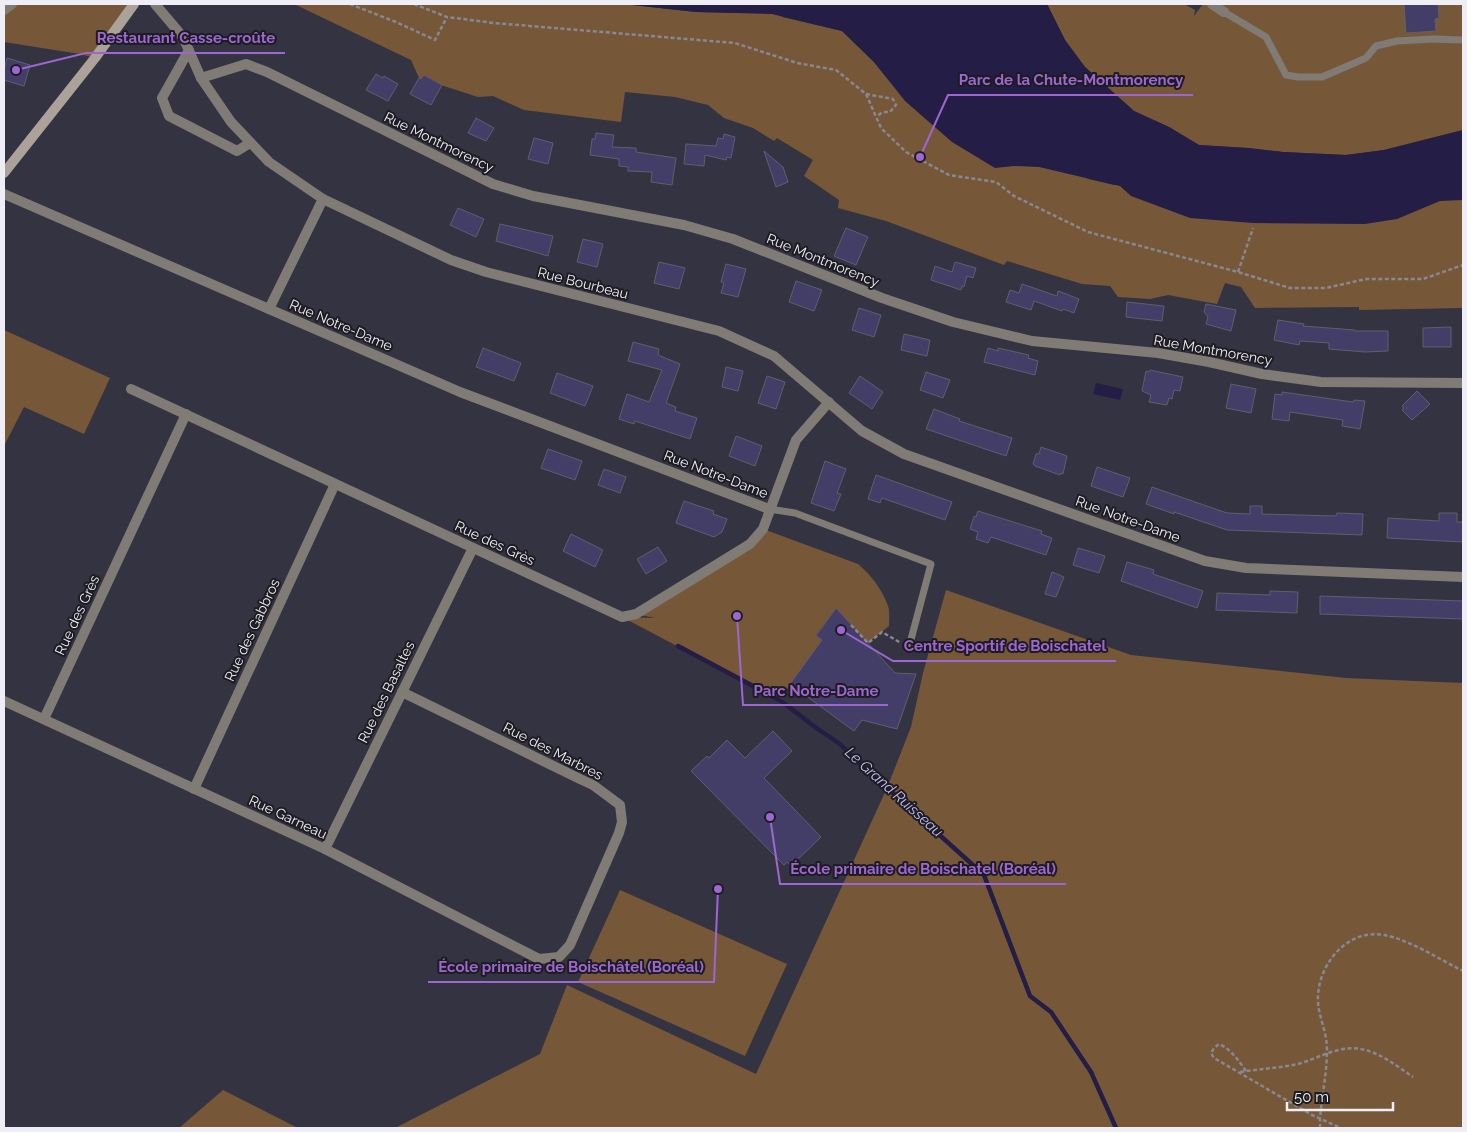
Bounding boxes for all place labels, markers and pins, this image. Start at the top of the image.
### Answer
callout: Restaurant Casse-croûte [86,23,285,53]
callout: Parc de la Chute-Montmorency [948,65,1193,95]
callout: Centre Sportif de Boischatel [893,631,1116,661]
callout: Parc Notre-Dame [743,675,888,705]
callout: École primaire de Boischatel (Boréal) [780,854,1066,884]
callout: École primaire de Boischâtel (Boréal) [428,952,714,982]

